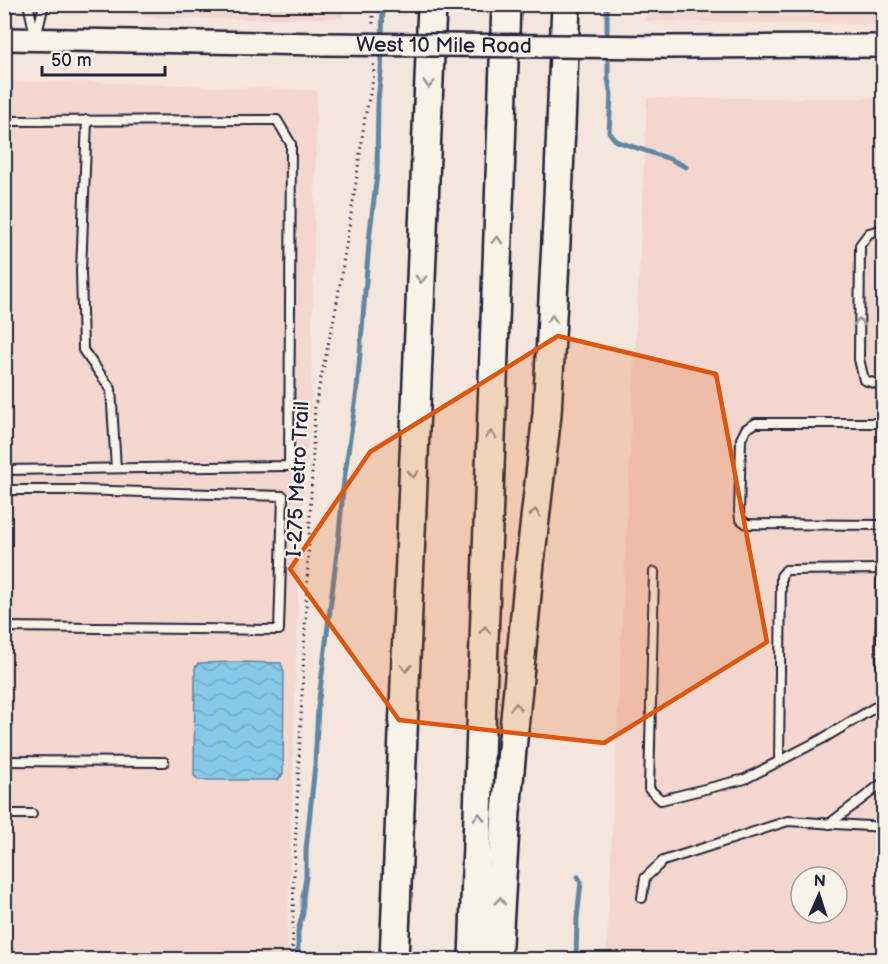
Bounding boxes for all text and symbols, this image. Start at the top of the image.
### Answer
street label: West 10 Mile Road [356,32,532,58]
scale bar [42,39,165,77]
text: 50 m [51,50,92,71]
one-way arrow [422,79,435,88]
one-way arrow [490,236,503,245]
one-way arrow [415,274,427,283]
one-way arrow [545,314,558,323]
one-way arrow [853,317,865,326]
street label: I-275 Metro Trail [281,400,315,558]
one-way arrow [484,431,497,440]
one-way arrow [407,469,420,478]
one-way arrow [529,508,541,517]
one-way arrow [478,626,491,635]
one-way arrow [399,664,412,673]
one-way arrow [509,702,522,711]
one-way arrow [472,813,485,822]
north arrow [789,865,849,925]
text: N [813,872,826,891]
one-way arrow [494,897,507,906]

